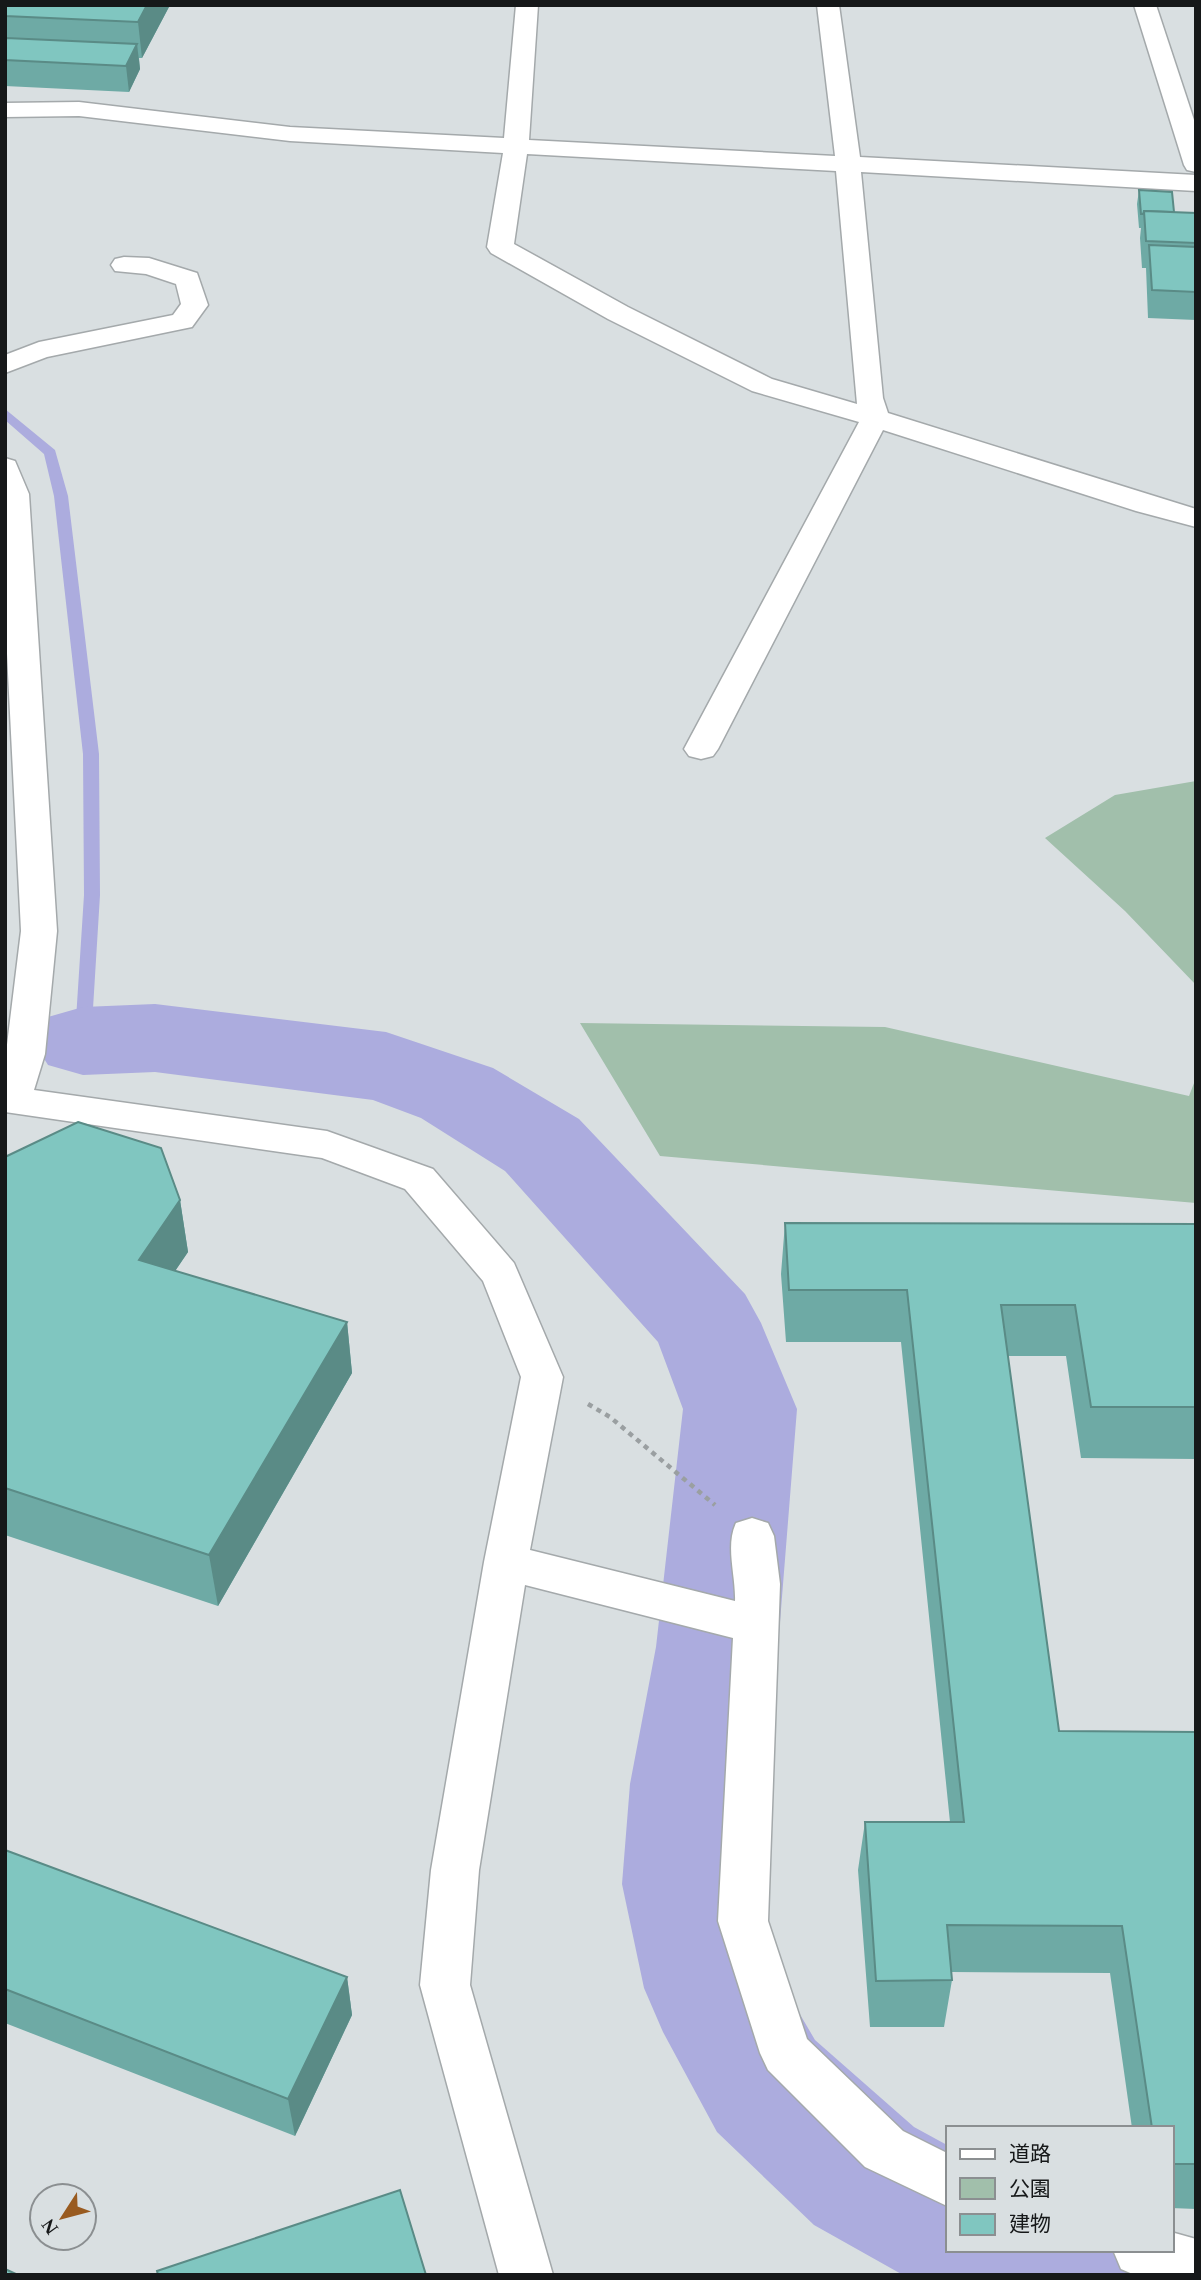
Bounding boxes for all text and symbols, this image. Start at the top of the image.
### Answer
legend [946,2126,1173,2252]
text: 道路 [1009,2142,1051,2166]
text: 公園 [1009,2177,1051,2201]
north arrow [28,2182,98,2252]
text: 建物 [1009,2212,1051,2236]
text: N [37,2215,62,2238]

